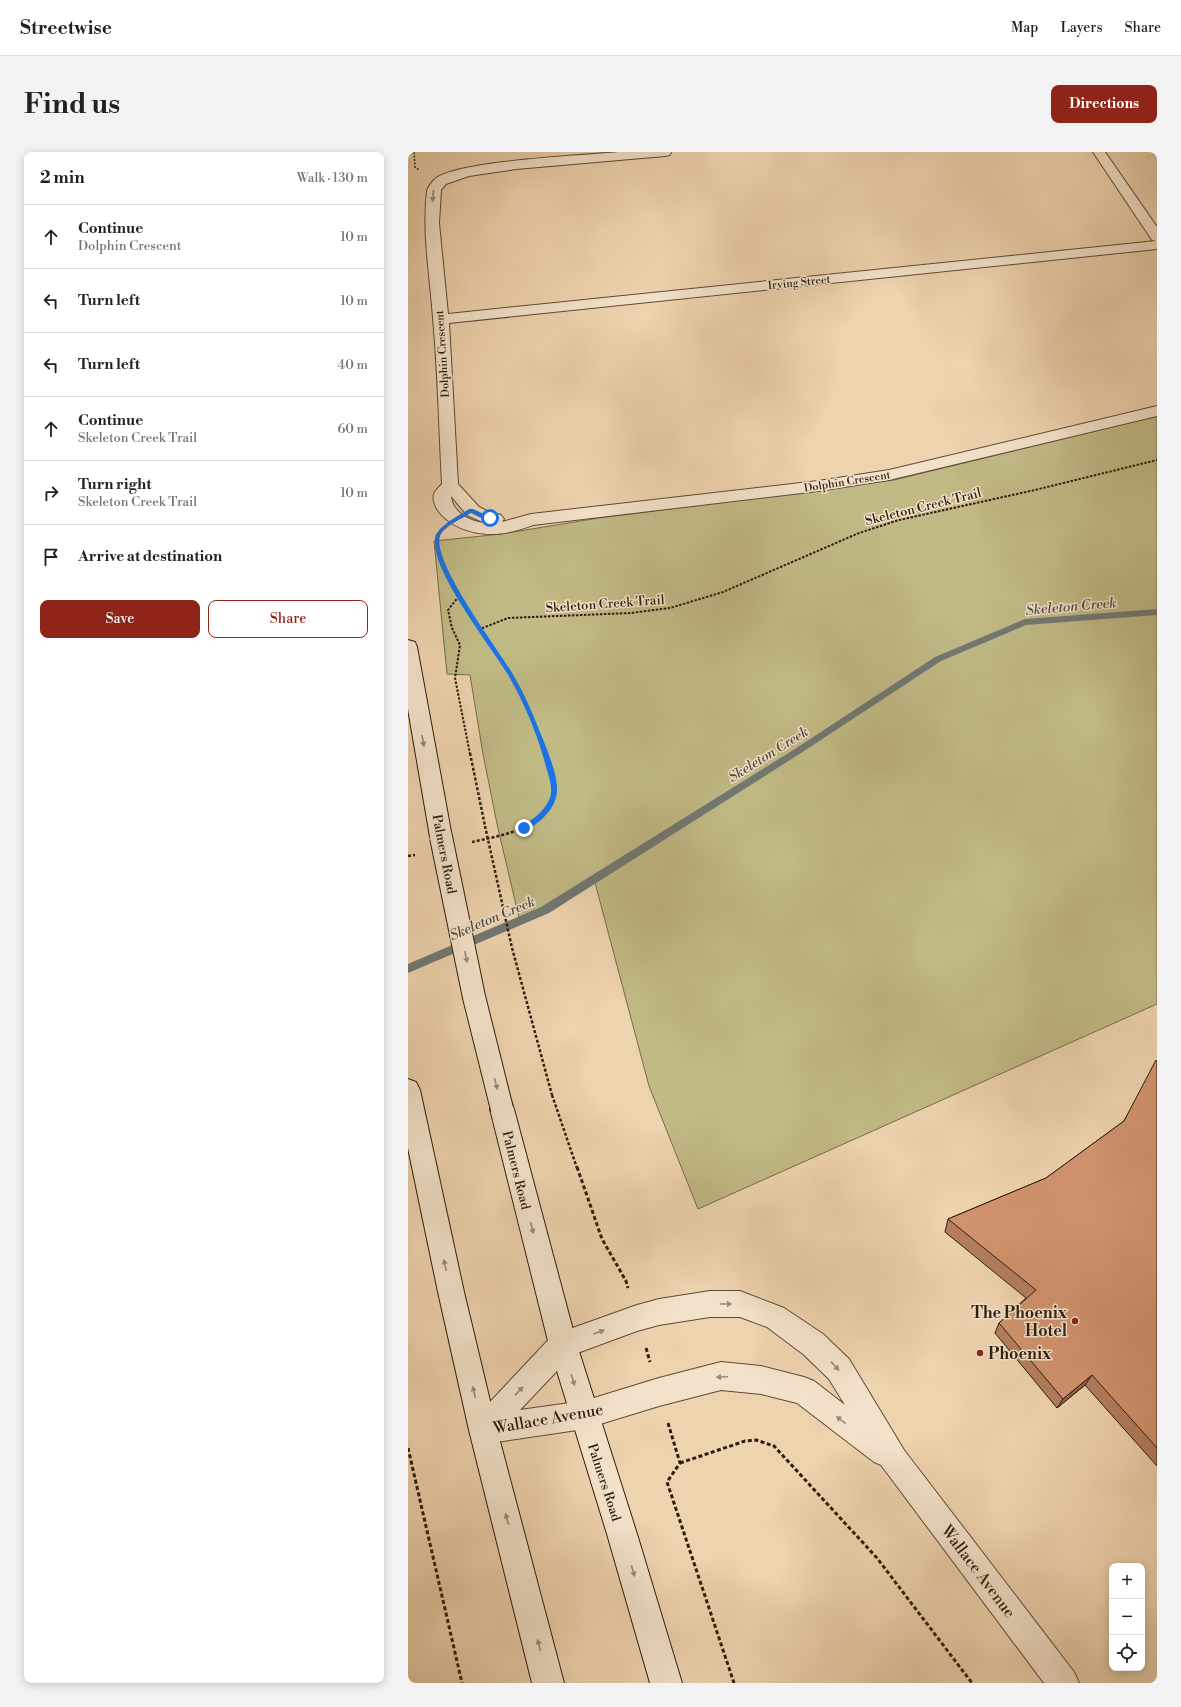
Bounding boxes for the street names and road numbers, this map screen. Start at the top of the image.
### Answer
street label: Irving Street [767,273,831,293]
street label: Dolphin Crescent [433,310,453,398]
street label: Dolphin Crescent [803,468,892,496]
street label: Skeleton Creek Trail [863,485,983,529]
street label: Skeleton Creek Trail [545,592,665,616]
street label: Palmers Road [428,813,460,896]
street label: Palmers Road [499,1129,534,1212]
street label: Wallace Avenue [491,1399,605,1439]
street label: Palmers Road [584,1441,624,1524]
street label: Wallace Avenue [936,1520,1020,1622]

